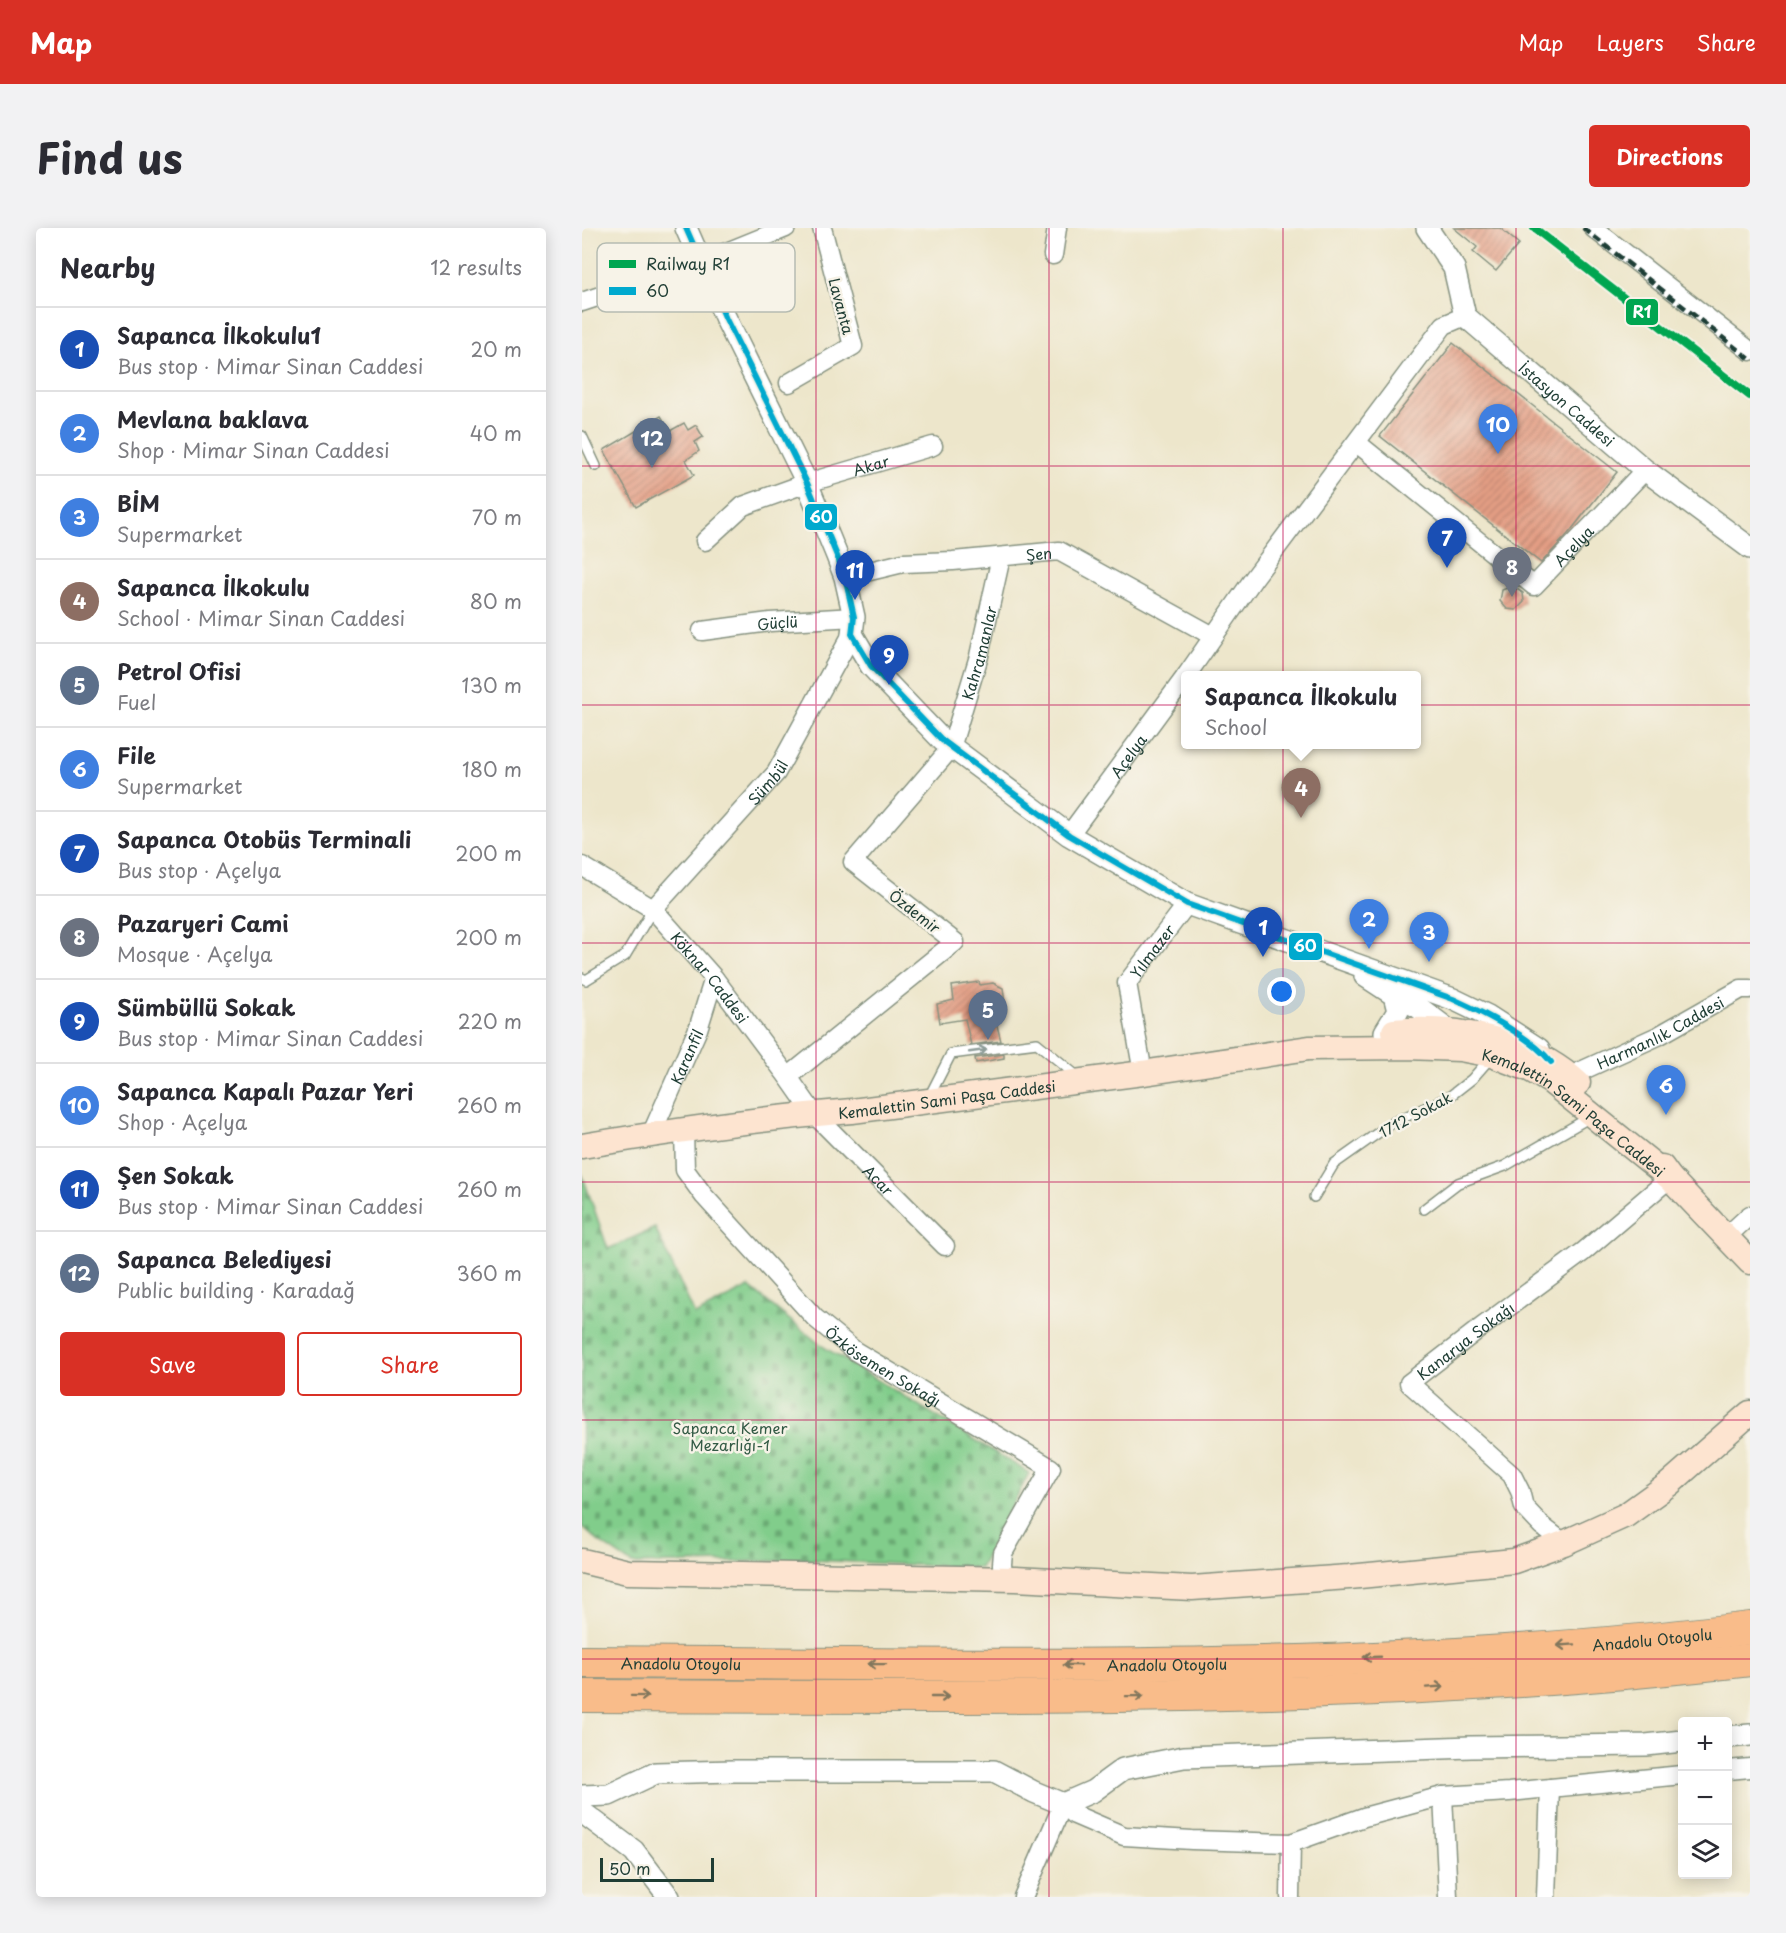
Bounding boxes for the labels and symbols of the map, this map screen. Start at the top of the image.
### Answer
legend [597,243,795,312]
text: Railway R1 [646,251,730,275]
street label: Lavanta [823,275,861,338]
text: 60 [646,278,669,302]
line badge: R1 [1625,298,1659,326]
text: R1 [1633,299,1652,323]
street label: İstasyon Caddesi [1514,356,1620,451]
pin: 10 [1478,404,1518,454]
pin: 12 [632,418,672,468]
street label: Akar [850,448,892,481]
line badge: 60 [804,503,838,531]
text: 60 [809,504,833,528]
pin: 7 [1428,518,1466,568]
street label: Açelya [1548,519,1599,571]
street label: Şen [1025,540,1053,566]
pin: 8 [1492,548,1532,597]
pin: 11 [836,550,874,600]
street label: Kahramanlar [955,603,1001,702]
street label: Güçlü [756,609,798,635]
pin: 9 [870,636,908,685]
street label: Açelya [1104,728,1152,782]
street label: Sümbül [741,755,793,809]
pin: 4 [1282,768,1320,818]
street label: Özdemir [884,884,946,939]
pin: 2 [1350,900,1388,949]
pin: 1 [1244,908,1282,957]
pin: 3 [1410,912,1448,962]
street label: Yılmazer [1123,919,1180,983]
street label: Köknar Caddesi [666,926,755,1028]
line badge: 60 [1288,932,1323,961]
text: 60 [1293,933,1317,957]
your location [1267,977,1296,1006]
pin: 5 [968,990,1008,1040]
street label: Harmanlık Caddesi [1592,990,1728,1074]
street label: Karanfil [664,1025,708,1088]
street label: Kemalettin Sami Paşa Caddesi [1480,1042,1670,1181]
one-way arrow [968,1045,987,1056]
pin: 6 [1646,1066,1686,1115]
street label: Kemalettin Sami Paşa Caddesi [837,1073,1057,1124]
street label: 1712 Sokak [1374,1085,1456,1143]
street label: Acar [858,1159,900,1200]
street label: Kanarya Sokağı [1411,1295,1519,1385]
street label: Özkösemen Sokağı [821,1320,946,1412]
park label: Sapanca Kemer Mezarlığı-1 [673,1416,787,1456]
street label: Anadolu Otoyolu [1591,1621,1713,1656]
one-way arrow [1557,1640,1577,1651]
street label: Anadolu Otoyolu [621,1651,741,1675]
street label: Anadolu Otoyolu [1107,1651,1227,1676]
one-way arrow [1362,1652,1382,1663]
one-way arrow [867,1658,887,1670]
one-way arrow [1062,1659,1082,1671]
one-way arrow [1425,1681,1445,1692]
one-way arrow [630,1690,650,1702]
one-way arrow [1125,1690,1145,1702]
one-way arrow [930,1691,950,1703]
scale bar [600,1855,714,1882]

